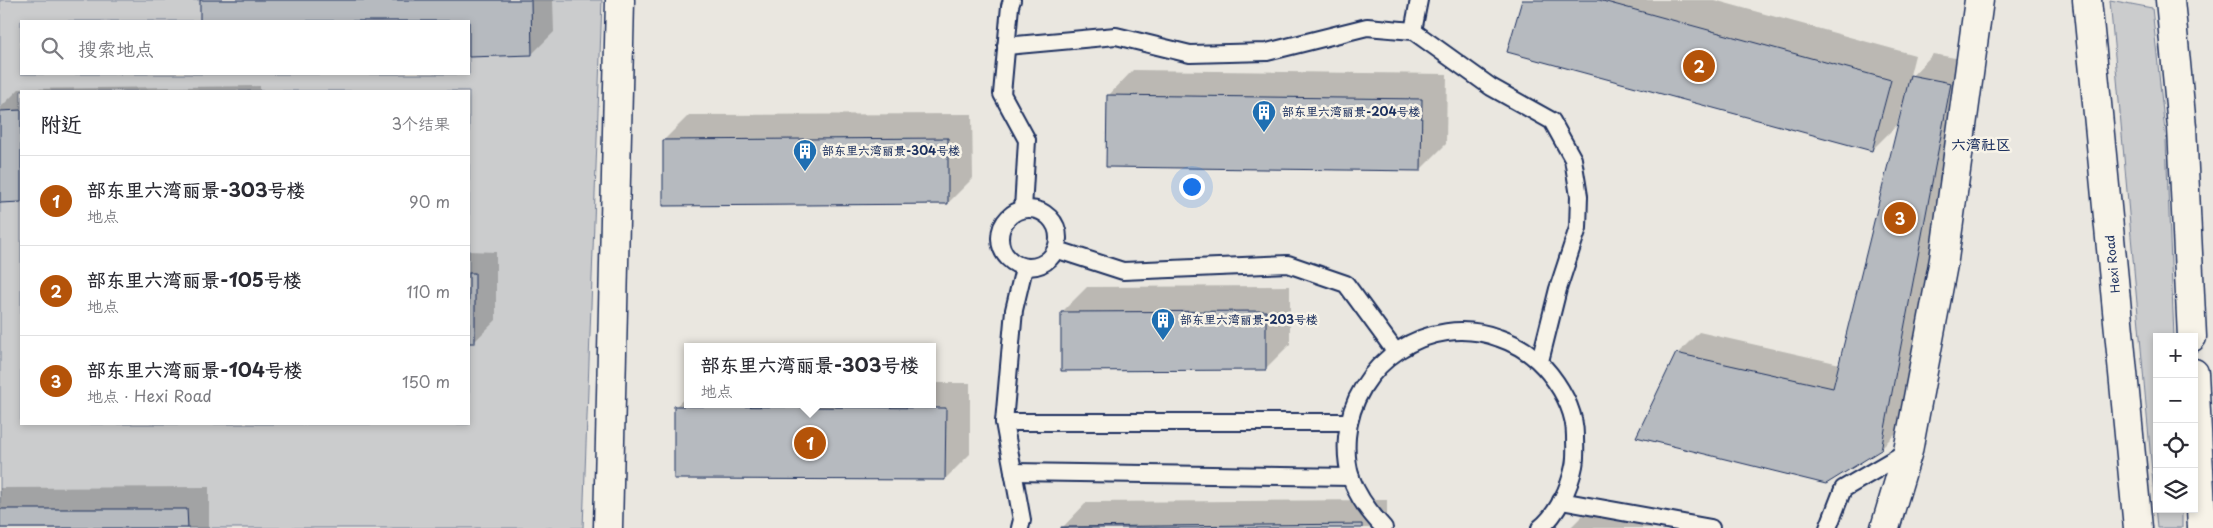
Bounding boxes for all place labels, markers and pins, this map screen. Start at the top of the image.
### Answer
pin: 2 [1683,47,1715,85]
building icon: 部东里六湾丽景-204号楼 [1251,99,1277,133]
place label: 部东里六湾丽景-204号楼 [1282,102,1421,120]
building icon: 部东里六湾丽景-304号楼 [792,138,818,172]
place label: 部东里六湾丽景-304号楼 [822,141,960,159]
pin: 3 [1884,199,1916,237]
building icon: 部东里六湾丽景-203号楼 [1150,307,1176,341]
place label: 部东里六湾丽景-203号楼 [1180,310,1318,328]
pin: 1 [794,424,826,462]

